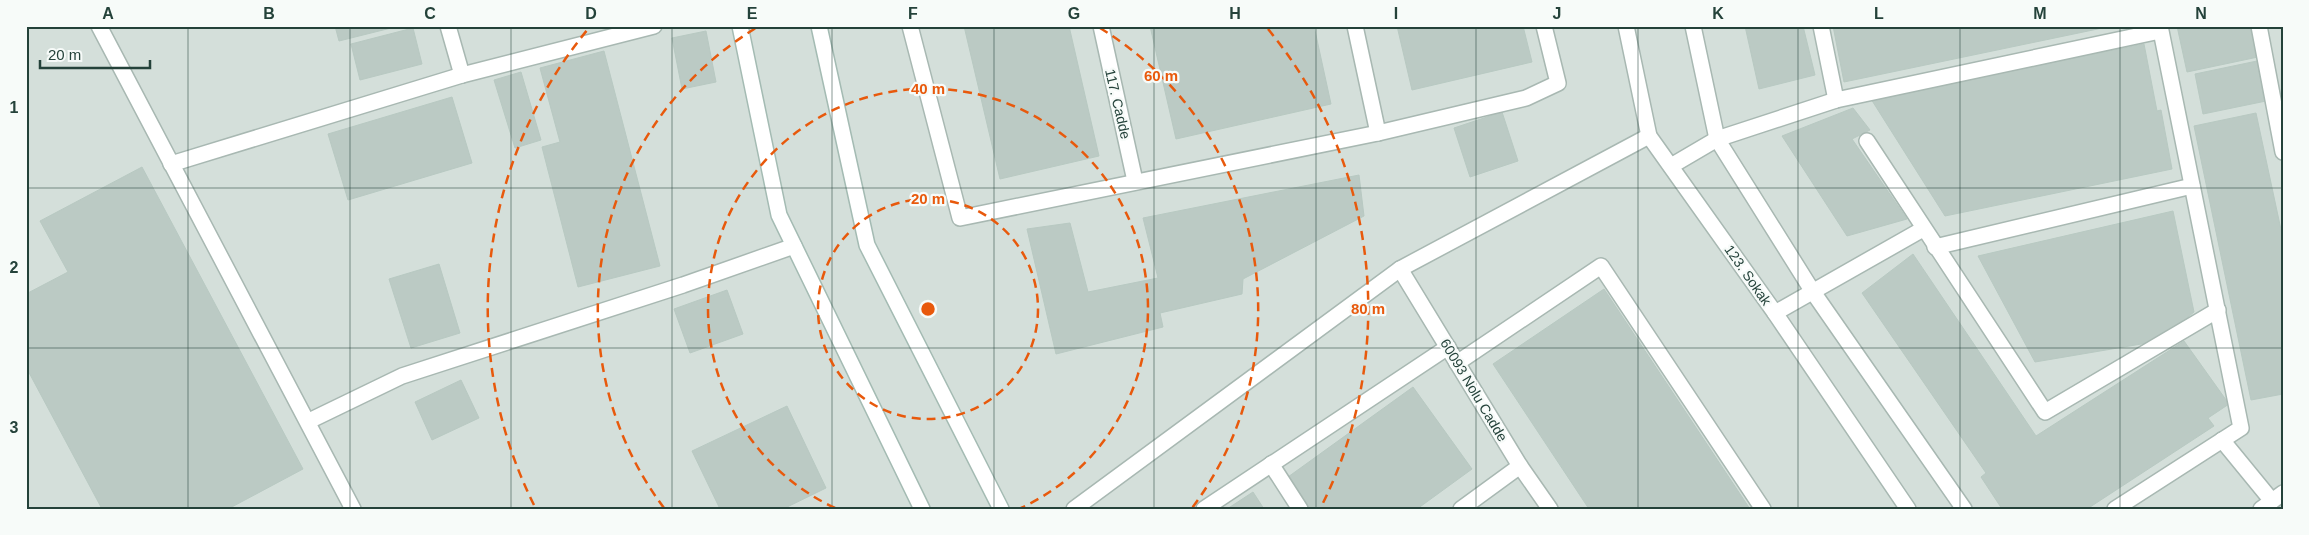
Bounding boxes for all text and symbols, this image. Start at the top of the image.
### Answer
text: A [102,5,114,22]
text: B [263,5,275,22]
text: C [424,5,436,22]
text: D [585,5,597,22]
text: E [747,5,758,22]
text: F [908,5,918,22]
text: G [1068,5,1080,22]
text: H [1229,5,1241,22]
text: I [1394,5,1398,22]
text: J [1553,5,1561,22]
text: K [1712,5,1724,22]
text: L [1874,5,1884,22]
text: M [2033,5,2047,22]
text: N [2195,5,2207,22]
scale bar [40,38,150,70]
text: 20 m [48,46,81,63]
street label: 117. Cadde [1102,67,1134,141]
text: 60 m [1144,67,1178,84]
text: 40 m [911,80,945,97]
text: 1 [10,99,19,116]
text: 20 m [911,190,945,207]
street label: 123. Sokak [1721,242,1775,309]
text: 2 [10,259,19,276]
centre of rings [919,300,937,318]
text: 80 m [1351,300,1385,317]
street label: 60093 Nolu Cadde [1437,336,1511,444]
text: 3 [10,419,19,436]

